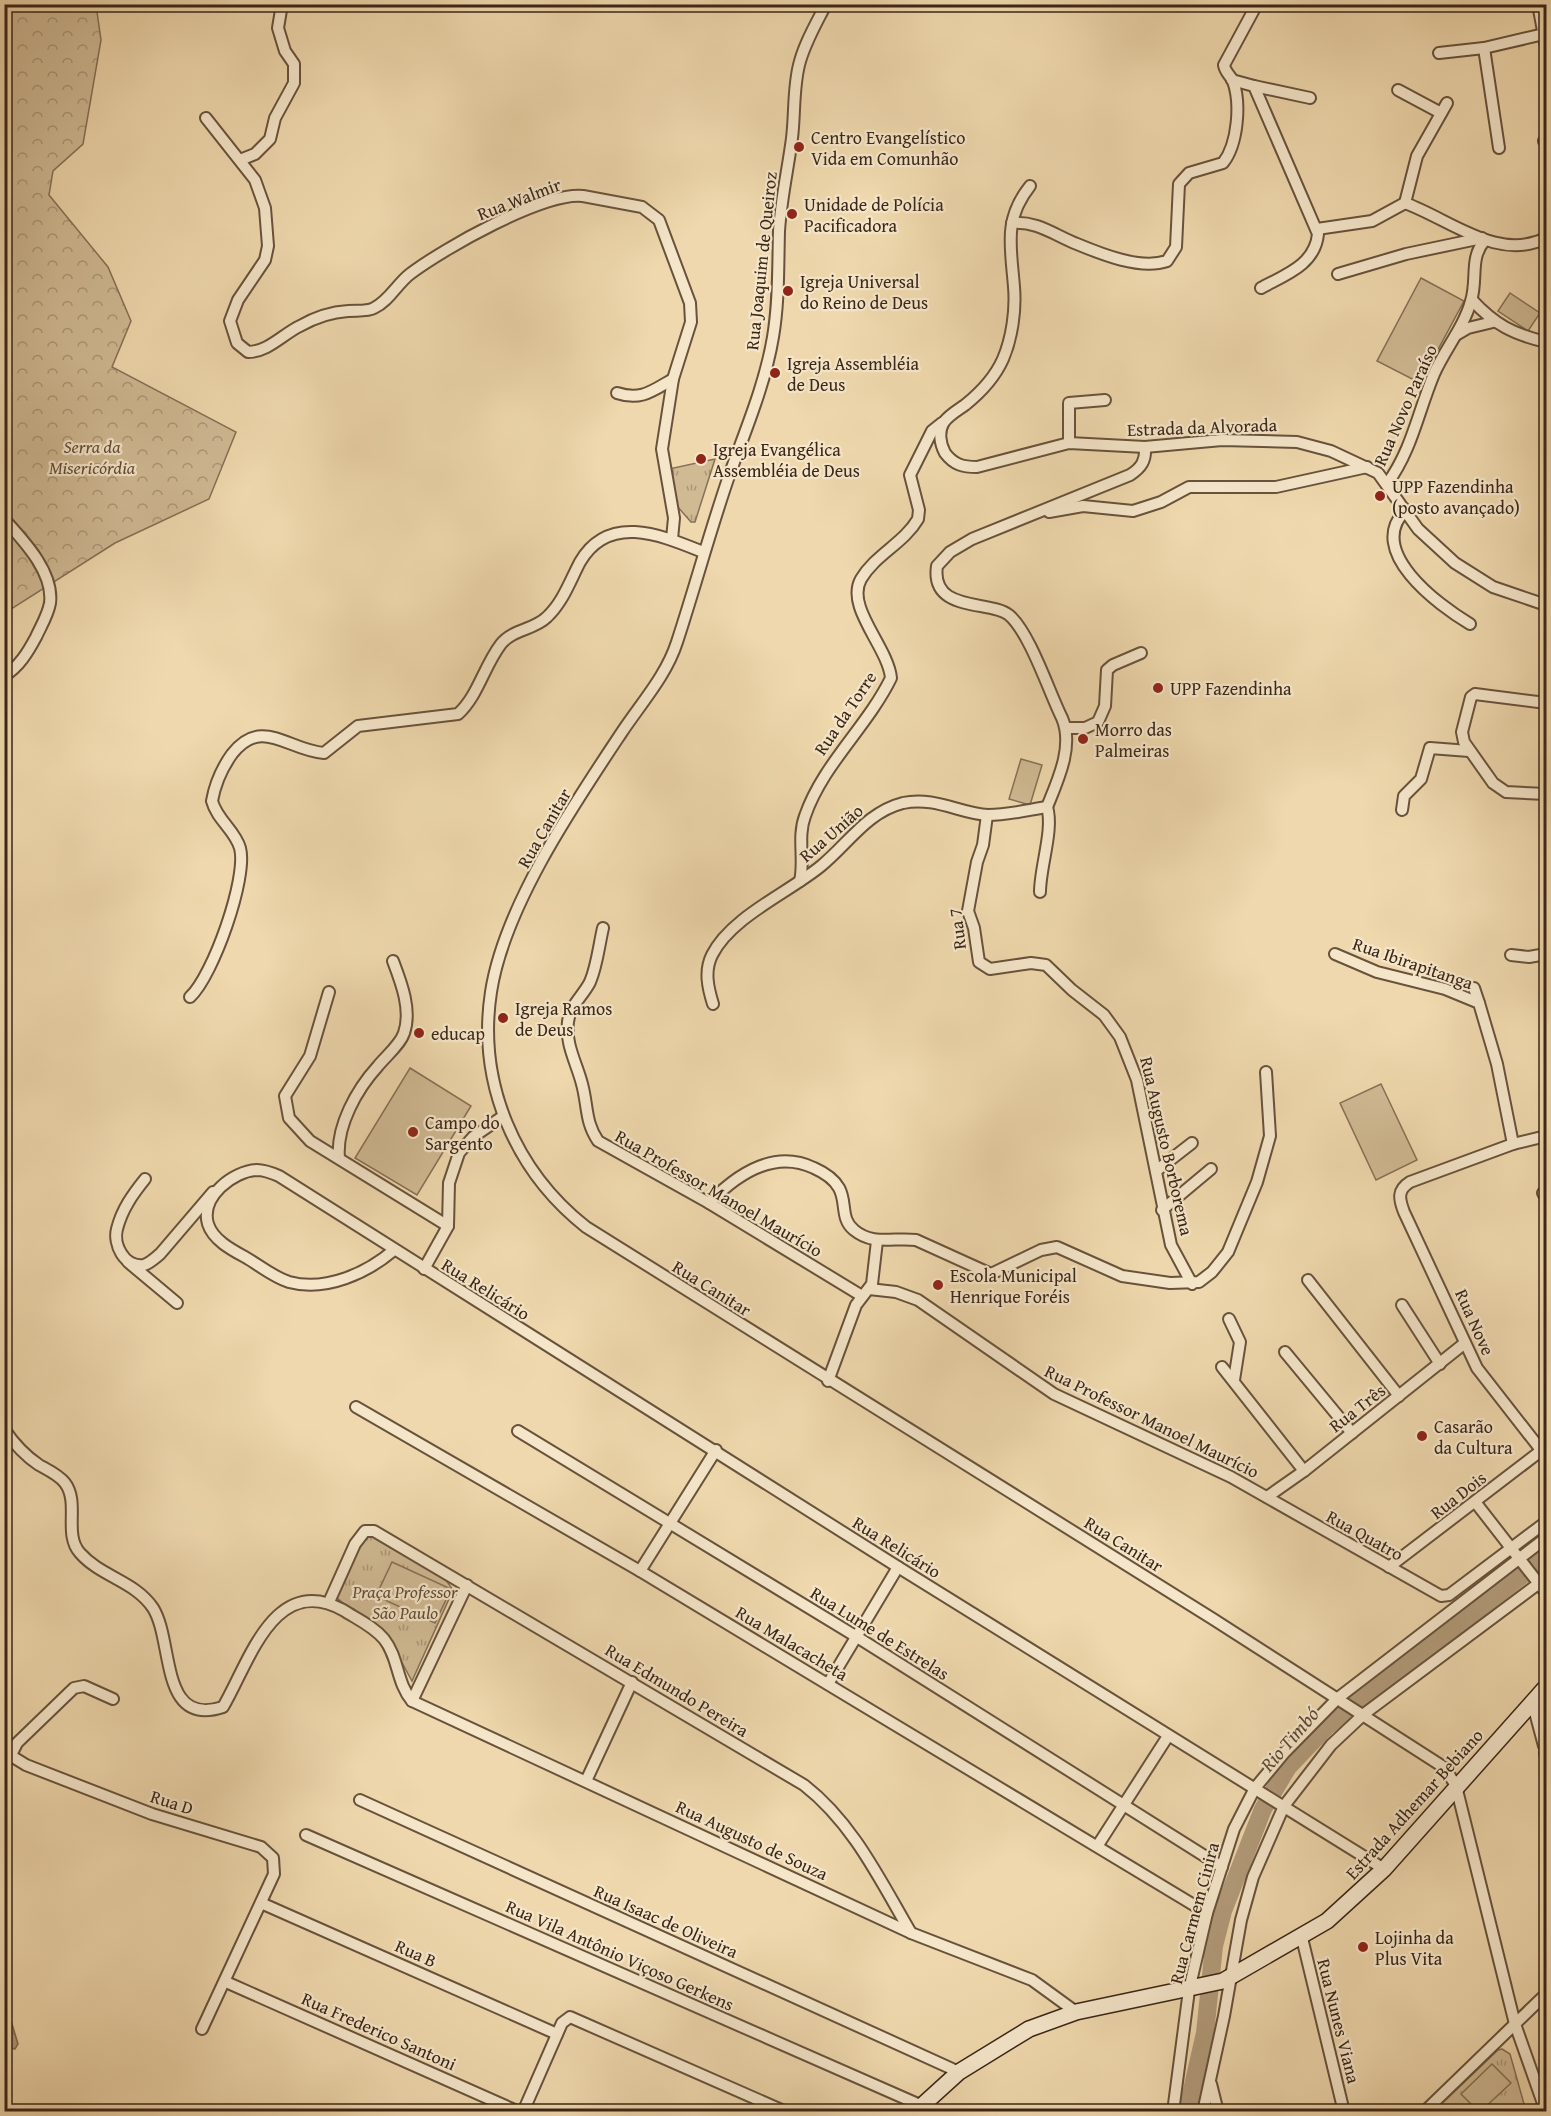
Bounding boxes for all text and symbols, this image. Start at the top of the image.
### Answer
place label: Centro Evangelístico Vida em Comunhão [811,124,966,172]
marker: Centro Evangelístico Vida em Comunhão [792,140,806,154]
street label: Rua Walmir [473,170,565,227]
street label: Rua Joaquim de Queiroz [738,170,784,352]
place label: Unidade de Polícia Pacificadora [804,191,944,239]
marker: Unidade de Polícia Pacificadora [785,207,799,221]
place label: Igreja Universal do Reino de Deus [800,268,928,316]
marker: Igreja Universal do Reino de Deus [781,284,795,298]
street label: Rua Novo Paraíso [1366,340,1444,470]
place label: Igreja Assembléia de Deus [787,350,920,398]
marker: Igreja Assembléia de Deus [768,366,782,380]
street label: Estrada da Alvorada [1127,411,1278,443]
park label: Serra da Misericórdia [49,433,136,481]
place label: Igreja Evangélica Assembléia de Deus [713,436,860,484]
marker: Igreja Evangélica Assembléia de Deus [694,452,708,466]
place label: UPP Fazendinha (posto avançado) [1392,473,1520,521]
marker: UPP Fazendinha (posto avançado) [1373,489,1387,503]
street label: Rua da Torre [807,666,883,760]
place label: UPP Fazendinha [1170,675,1292,702]
marker: UPP Fazendinha [1151,681,1165,695]
place label: Morro das Palmeiras [1095,716,1172,764]
marker: Morro das Palmeiras [1076,732,1090,746]
street label: Rua Canitar [510,783,578,873]
street label: Rua União [793,797,869,869]
street label: Rua 7 [941,907,973,951]
street label: Rua Ibirapitanga [1349,930,1477,996]
place label: Igreja Ramos de Deus [515,995,612,1043]
marker: Igreja Ramos de Deus [496,1011,510,1025]
place label: educap [431,1020,485,1047]
marker: educap [412,1026,426,1040]
street label: Rua Augusto Borborema [1133,1054,1201,1239]
place label: Campo do Sargento [425,1109,500,1157]
street label: Rua Professor Manoel Maurício [610,1122,828,1264]
marker: Campo do Sargento [406,1125,420,1139]
street label: Rua Relicário [437,1251,535,1327]
street label: Rua Canitar [667,1253,757,1323]
place label: Escola Municipal Henrique Foréis [950,1262,1077,1310]
marker: Escola Municipal Henrique Foréis [931,1278,945,1292]
street label: Rua Nove [1448,1284,1502,1360]
street label: Rua Professor Manoel Maurício [1040,1357,1264,1485]
street label: Rua Três [1323,1377,1391,1439]
place label: Casarão da Cultura [1434,1413,1513,1461]
marker: Casarão da Cultura [1415,1429,1429,1443]
street label: Rua Dois [1424,1464,1492,1526]
street label: Rua Quatro [1322,1503,1408,1567]
street label: Rua Relicário [848,1509,946,1585]
street label: Rua Canitar [1079,1509,1169,1579]
park label: Praça Professor São Paulo [351,1578,459,1626]
street label: Rua Lume de Estrelas [805,1579,955,1687]
street label: Rua Malacacheta [731,1599,854,1688]
street label: Rua Edmundo Pereira [600,1636,754,1744]
water label: Rio Timbó [1252,1700,1325,1778]
street label: Estrada Adhemar Bebiano [1339,1723,1489,1885]
street label: Rua D [147,1782,197,1822]
street label: Rua Augusto de Souza [672,1793,833,1887]
street label: Rua Carmem Cinira [1162,1839,1226,1987]
street label: Rua Isaac de Oliveira [590,1877,743,1965]
street label: Rua Vila Antônio Viçoso Gerkens [502,1892,738,2018]
place label: Lojinha da Plus Vita [1375,1924,1454,1972]
street label: Rua B [391,1932,441,1974]
marker: Lojinha da Plus Vita [1356,1940,1370,1954]
street label: Rua Nunes Viana [1310,1956,1368,2087]
street label: Rua Frederico Santoni [297,1985,461,2077]

